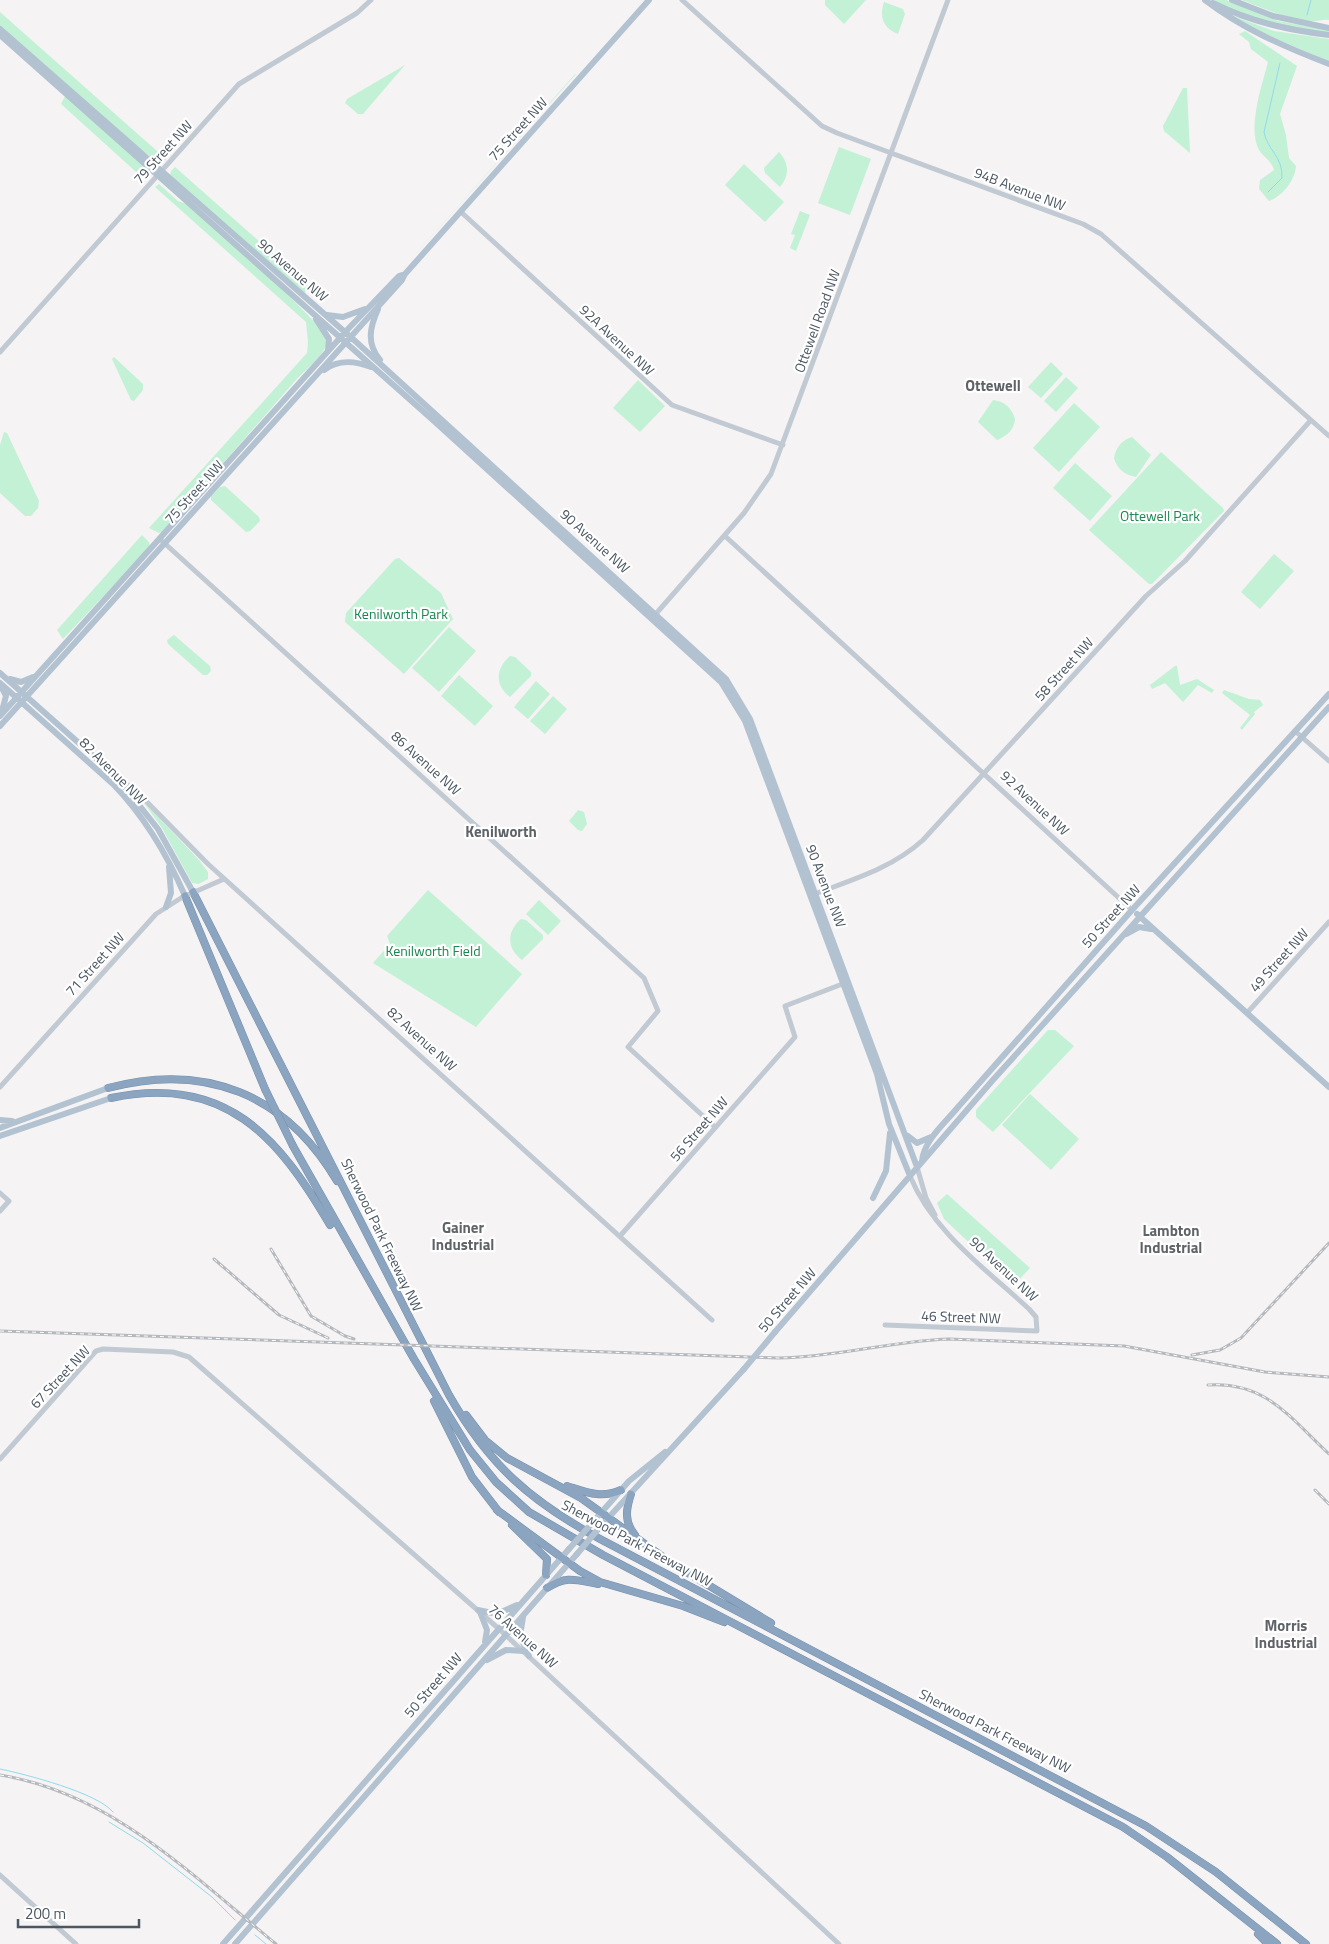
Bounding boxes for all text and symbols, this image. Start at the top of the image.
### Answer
street label: 75 Street NW [483,92,552,165]
street label: 79 Street NW [128,115,197,188]
street label: 94B Avenue NW [972,162,1069,216]
street label: 90 Avenue NW [253,233,333,306]
street label: Ottewell Road NW [788,266,845,375]
street label: 92A Avenue NW [575,299,660,380]
district label: Ottewell [965,374,1021,397]
street label: 75 Street NW [159,455,228,528]
street label: 90 Avenue NW [556,504,635,578]
park label: Ottewell Park [1120,505,1200,526]
park label: Kenilworth Park [354,603,448,624]
street label: 58 Street NW [1029,632,1098,705]
street label: 86 Avenue NW [387,726,466,800]
street label: 82 Avenue NW [75,732,152,809]
street label: 92 Avenue NW [996,765,1074,840]
district label: Kenilworth [465,820,537,843]
street label: 90 Avenue NW [801,841,852,930]
street label: 50 Street NW [1076,879,1145,952]
street label: 49 Street NW [1244,923,1313,996]
street label: 71 Street NW [60,927,129,1000]
park label: Kenilworth Field [385,940,481,961]
street label: 82 Avenue NW [383,1002,462,1076]
street label: 56 Street NW [665,1092,733,1166]
street label: Sherwood Park Freeway NW [336,1155,429,1315]
district label: Gainer Industrial [432,1216,494,1256]
district label: Lambton Industrial [1140,1219,1202,1259]
street label: 90 Avenue NW [965,1231,1043,1306]
street label: 50 Street NW [753,1263,821,1337]
street label: 46 Street NW [921,1305,1001,1328]
street label: 67 Street NW [25,1340,95,1413]
street label: Sherwood Park Freeway NW [558,1494,716,1591]
street label: 76 Avenue NW [484,1599,563,1673]
district label: Morris Industrial [1255,1614,1317,1654]
street label: 50 Street NW [399,1648,467,1722]
street label: Sherwood Park Freeway NW [916,1683,1075,1778]
scale bar [18,1896,139,1928]
text: 200 m [25,1902,66,1925]

